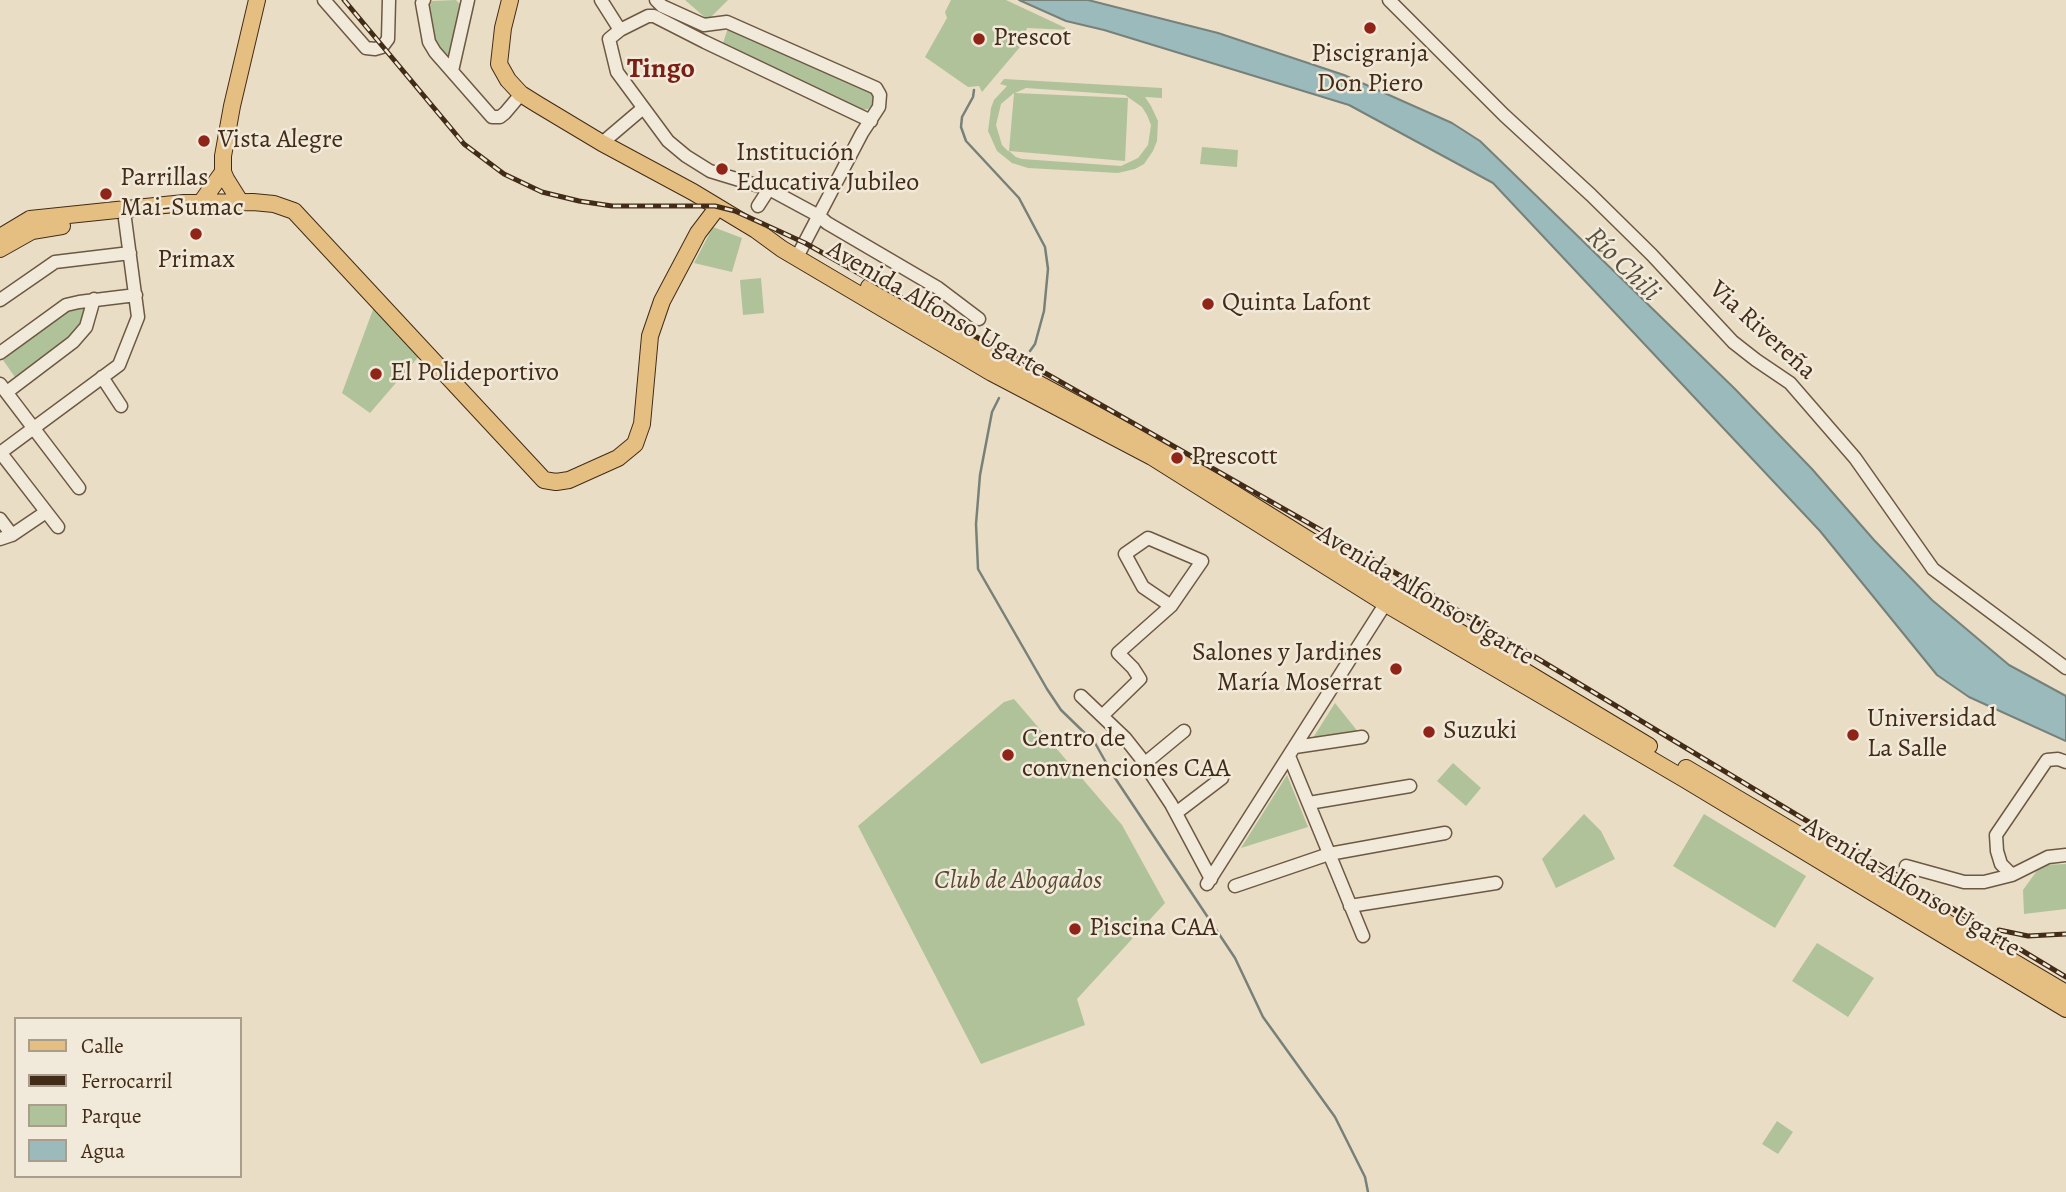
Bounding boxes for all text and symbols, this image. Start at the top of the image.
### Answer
marker: Piscigranja Don Piero [1362,20,1378,36]
place label: Prescot [993,23,1071,55]
marker: Prescot [971,31,987,47]
place label: Piscigranja Don Piero [1311,39,1429,100]
district label: Tingo [627,53,695,87]
place label: Vista Alegre [218,125,343,157]
marker: Vista Alegre [196,133,212,149]
place label: Institución Educativa Jubileo [736,138,919,200]
marker: Institución Educativa Jubileo [714,161,730,177]
place label: Parrillas Mai-Sumac [120,163,244,224]
marker: Parrillas Mai-Sumac [98,186,114,202]
water label: Río Chili [1578,221,1666,309]
marker: Primax [188,226,204,242]
street label: Avenida Alfonso Ugarte [821,235,1051,385]
place label: Primax [157,245,235,277]
street label: Via Rivereña [1702,275,1822,387]
place label: Quinta Lafont [1222,288,1371,320]
marker: Quinta Lafont [1200,296,1216,312]
place label: El Polideportivo [390,358,559,390]
marker: El Polideportivo [368,366,384,382]
place label: Prescott [1191,442,1278,474]
marker: Prescott [1169,450,1185,466]
street label: Avenida Alfonso Ugarte [1311,519,1539,673]
place label: Salones y Jardines María Moserrat [1192,638,1382,700]
marker: Salones y Jardines María Moserrat [1388,661,1404,677]
place label: Universidad La Salle [1867,704,1996,766]
place label: Suzuki [1443,716,1517,748]
place label: Centro de convnenciones CAA [1022,724,1230,786]
marker: Suzuki [1421,724,1437,740]
marker: Universidad La Salle [1845,727,1861,743]
marker: Centro de convnenciones CAA [1000,747,1016,763]
street label: Avenida Alfonso Ugarte [1797,811,2025,965]
park label: Club de Abogados [934,866,1102,898]
place label: Piscina CAA [1089,913,1217,945]
marker: Piscina CAA [1067,921,1083,937]
legend [14,1017,242,1178]
text: Calle [81,1032,124,1060]
text: Ferrocarril [81,1067,172,1095]
text: Parque [81,1102,141,1130]
text: Agua [81,1137,125,1165]

